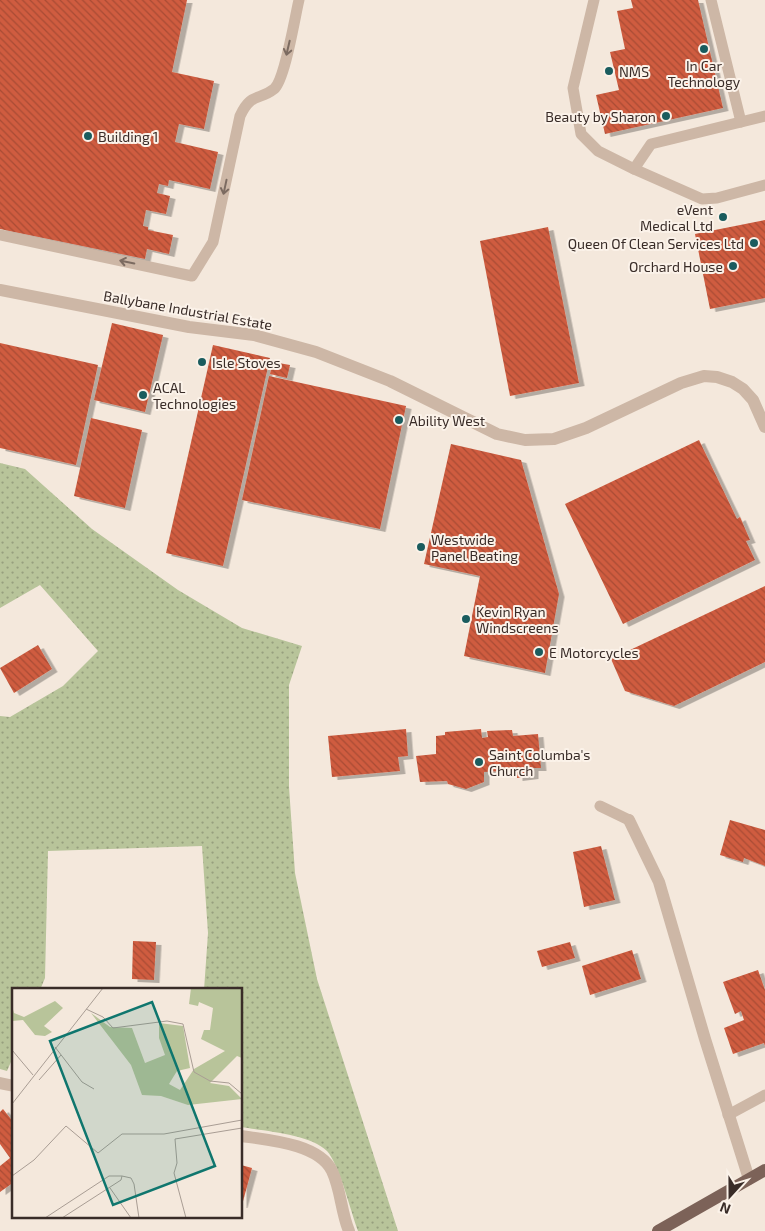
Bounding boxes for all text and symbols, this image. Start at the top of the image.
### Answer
one-way arrow [283,39,292,55]
marker: In Car Technology [698,43,710,55]
place label: In Car Technology [668,57,741,90]
place label: NMS [619,63,649,80]
marker: NMS [603,65,615,77]
place label: Beauty by Sharon [545,108,656,125]
marker: Beauty by Sharon [660,110,672,122]
place label: Building 1 [98,128,158,145]
marker: Building 1 [82,130,94,142]
one-way arrow [220,179,229,195]
place label: eVent Medical Ltd [640,201,713,234]
marker: eVent Medical Ltd [717,211,729,223]
place label: Queen Of Clean Services Ltd [568,235,744,252]
marker: Queen Of Clean Services Ltd [748,237,760,249]
one-way arrow [120,257,136,266]
place label: Orchard House [629,258,723,275]
marker: Orchard House [727,260,739,272]
street label: Ballybane Industrial Estate [102,287,274,333]
place label: Isle Stoves [212,354,281,371]
marker: Isle Stoves [196,356,208,368]
place label: ACAL Technologies [153,379,236,412]
marker: ACAL Technologies [137,389,149,401]
place label: Ability West [409,412,485,429]
marker: Ability West [393,414,405,426]
place label: Westwide Panel Beating [431,531,518,564]
marker: Westwide Panel Beating [415,541,427,553]
place label: Kevin Ryan Windscreens [476,603,559,636]
marker: Kevin Ryan Windscreens [460,613,472,625]
place label: E Motorcycles [549,644,639,661]
marker: E Motorcycles [533,646,545,658]
place label: Saint Columba's Church [489,746,591,779]
marker: Saint Columba's Church [473,756,485,768]
inset map [12,988,242,1218]
north arrow [705,1171,755,1221]
text: N [717,1199,733,1218]

